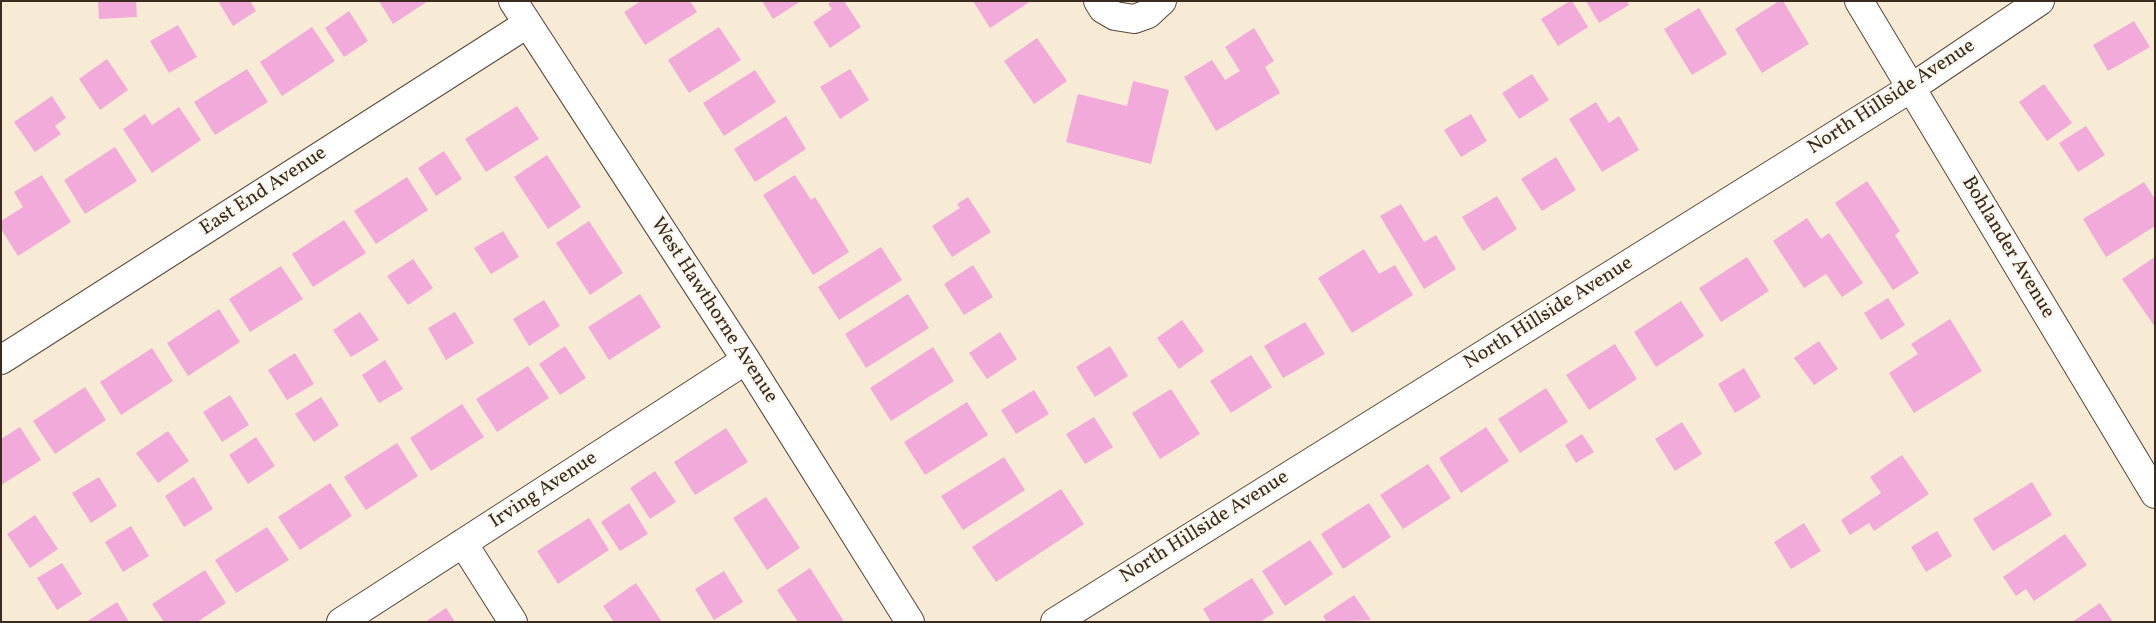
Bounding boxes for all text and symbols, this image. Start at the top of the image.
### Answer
street label: North Hillside Avenue [1804,35,1980,161]
street label: East End Avenue [196,142,332,242]
street label: Bohlander Avenue [1955,173,2059,323]
street label: West Hawthorne Avenue [644,214,782,408]
street label: North Hillside Avenue [1460,252,1638,376]
street label: Irving Avenue [486,447,602,535]
street label: North Hillside Avenue [1116,466,1294,590]

